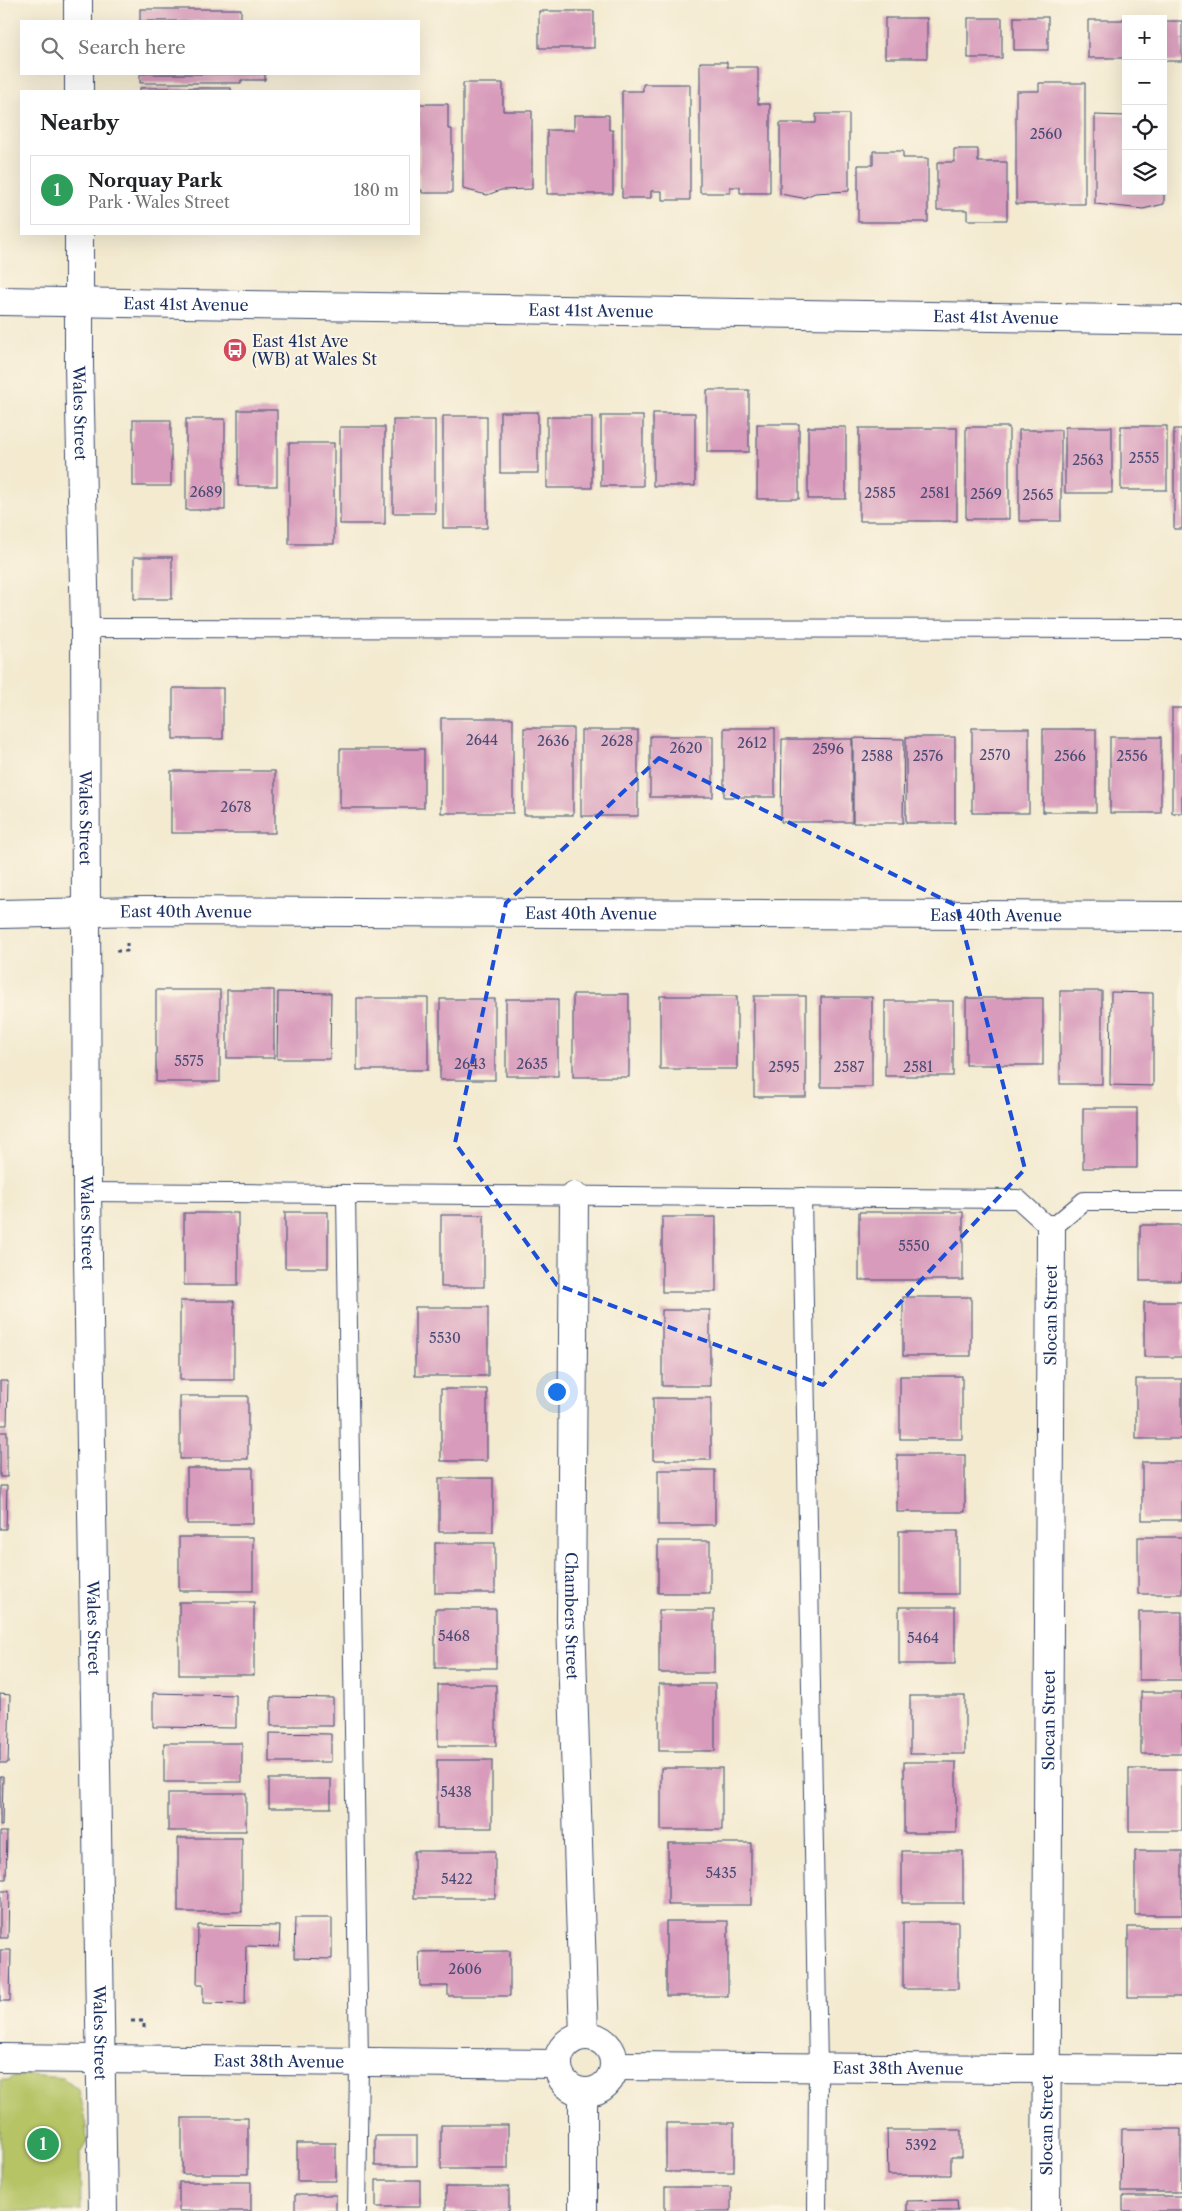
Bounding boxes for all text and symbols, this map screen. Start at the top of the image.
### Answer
map controls [1122,15,1167,195]
button: + [1122,15,1167,60]
search box [20,20,420,75]
icon: search [38,34,66,62]
text: Search here [78,36,186,59]
button: − [1122,60,1167,105]
button: locate [1122,105,1167,150]
text: Nearby [40,110,119,135]
house number: 2560 [1030,125,1062,143]
button: layers [1122,150,1167,195]
text: Norquay Park [88,169,222,192]
text: 1 [53,180,61,200]
text: 180 m [353,180,399,200]
text: Park · Wales Street [88,192,230,212]
street label: East 41st Avenue [123,293,249,315]
street label: East 41st Avenue [528,299,654,322]
street label: East 41st Avenue [933,306,1059,328]
place label: East 41st Ave (WB) at Wales St [252,331,377,369]
bus stop icon: East 41st Ave (WB) at Wales St [222,337,248,363]
street label: Wales Street [69,364,91,461]
house number: 2555 [1129,449,1159,467]
house number: 2563 [1072,451,1104,469]
house number: 2689 [190,483,222,501]
house number: 2585 [864,484,896,502]
house number: 2581 [920,484,950,502]
house number: 2569 [970,485,1002,503]
house number: 2565 [1022,486,1054,504]
house number: 2644 [466,731,498,749]
house number: 2636 [537,732,569,750]
house number: 2628 [601,732,633,750]
house number: 2612 [737,734,767,752]
house number: 2620 [669,739,703,757]
house number: 2596 [812,740,844,758]
house number: 2570 [979,746,1011,764]
house number: 2588 [861,747,893,765]
house number: 2576 [913,747,943,765]
house number: 2566 [1054,747,1086,765]
house number: 2556 [1116,747,1148,765]
street label: Wales Street [76,769,96,866]
house number: 2678 [220,798,252,816]
street label: East 40th Avenue [120,901,252,922]
street label: East 40th Avenue [525,903,657,923]
street label: East 40th Avenue [930,905,1062,925]
house number: 5575 [174,1052,204,1070]
house number: 2643 [454,1055,486,1073]
house number: 2635 [516,1055,548,1073]
house number: 2595 [768,1058,800,1076]
house number: 2587 [834,1058,865,1076]
house number: 2581 [903,1058,933,1076]
street label: Wales Street [77,1174,98,1271]
house number: 5550 [898,1237,930,1255]
street label: Slocan Street [1040,1264,1061,1365]
house number: 5530 [429,1329,461,1347]
your location [544,1379,570,1405]
street label: Chambers Street [561,1552,583,1680]
street label: Wales Street [83,1579,105,1676]
house number: 5468 [438,1627,470,1645]
house number: 5464 [907,1629,939,1647]
street label: Slocan Street [1038,1669,1059,1770]
house number: 5438 [440,1783,472,1801]
house number: 5435 [705,1864,737,1882]
house number: 5422 [441,1870,473,1888]
house number: 2606 [448,1960,482,1978]
street label: Wales Street [89,1984,111,2081]
street label: East 38th Avenue [213,2050,345,2072]
street label: East 38th Avenue [833,2058,964,2078]
street label: Slocan Street [1036,2074,1057,2175]
pin: 1 [27,2125,59,2163]
house number: 5392 [905,2136,937,2154]

